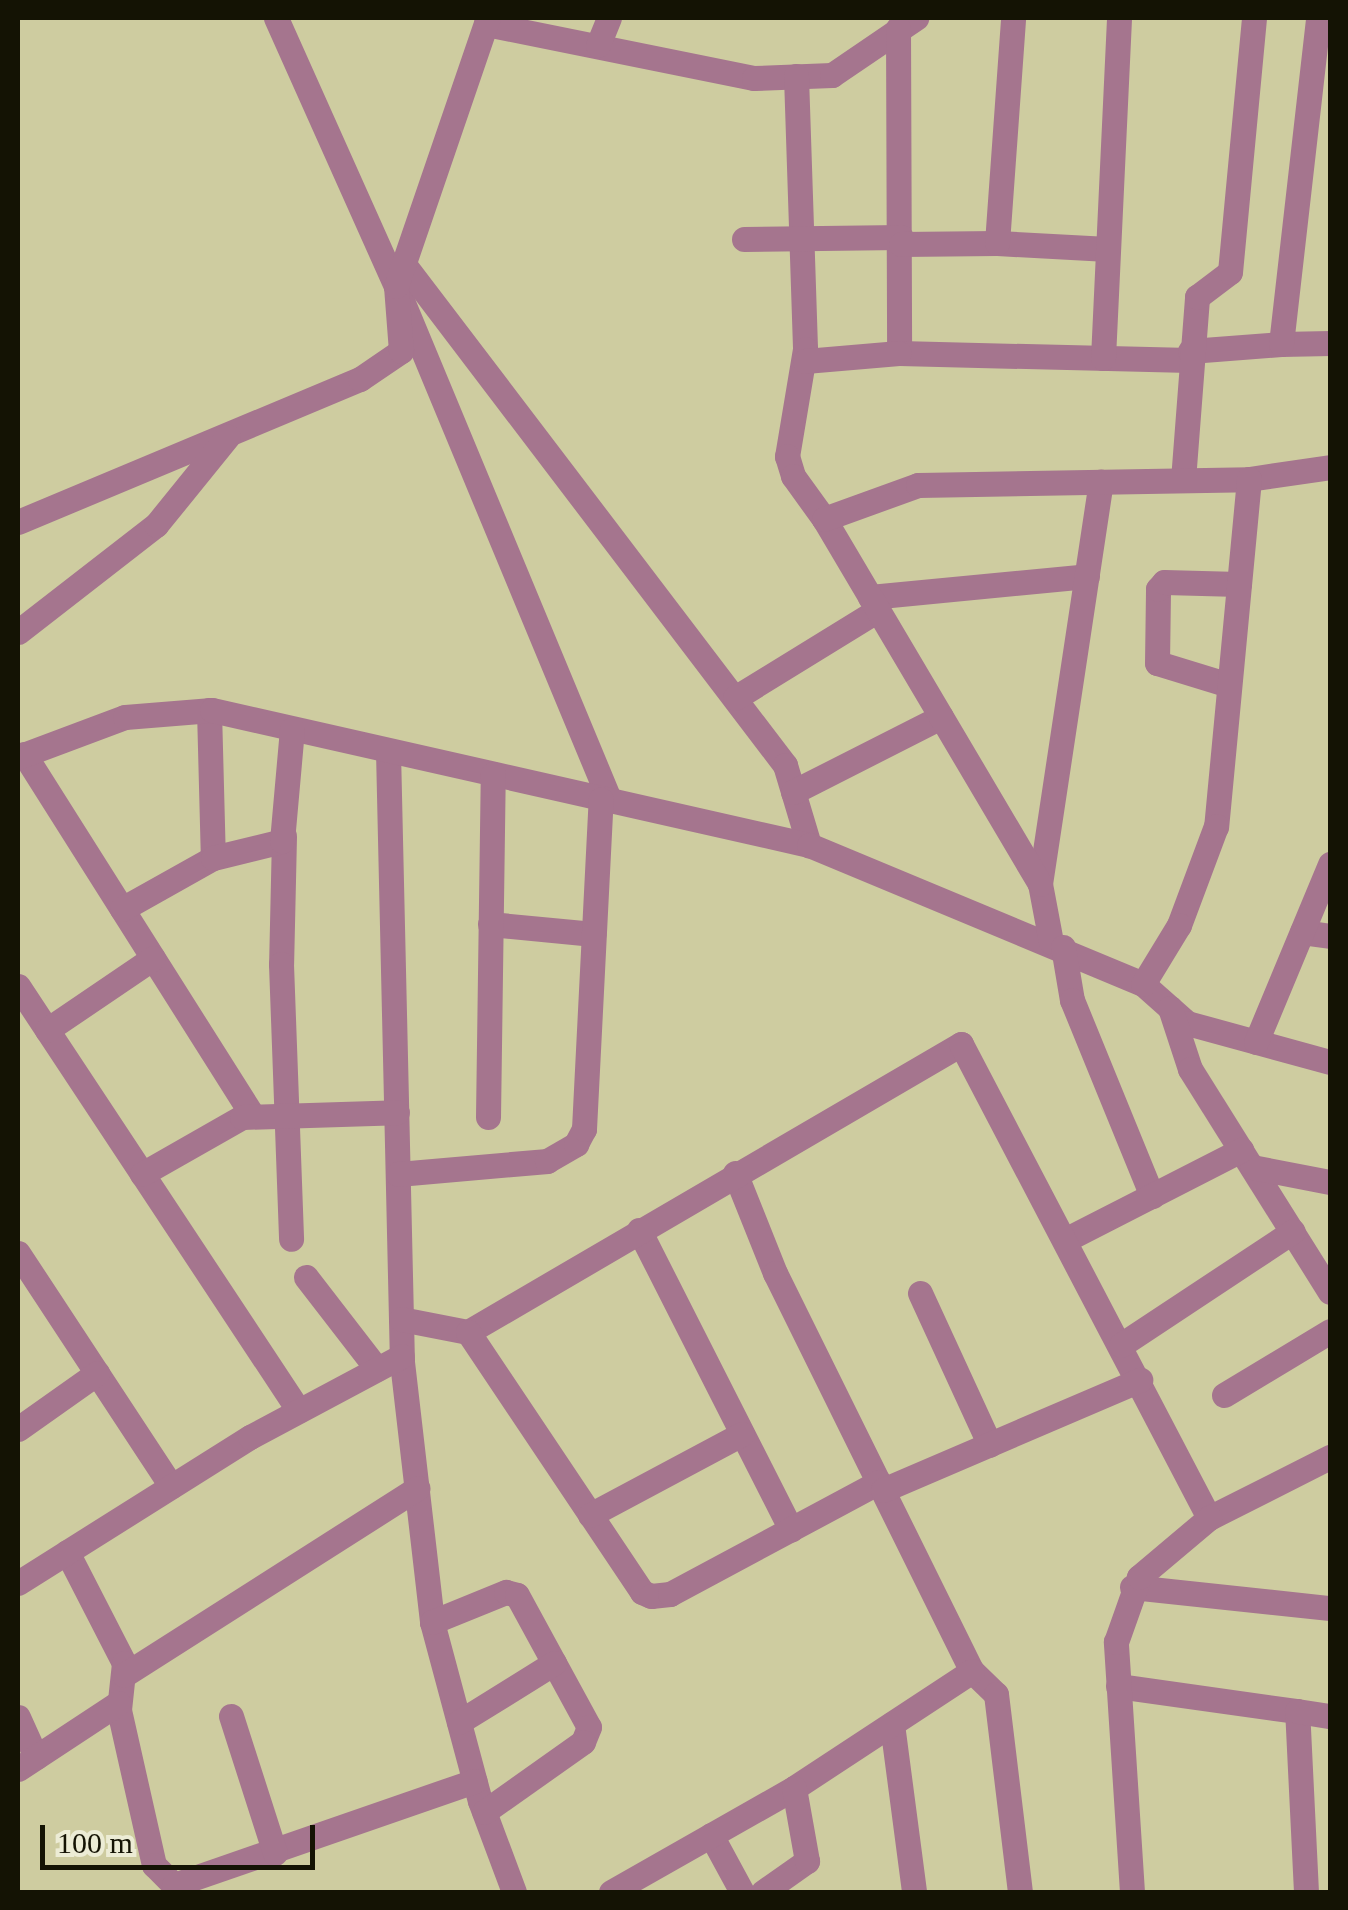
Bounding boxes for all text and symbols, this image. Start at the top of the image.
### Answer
scale bar [45,1805,320,1867]
text: 100 m [57,1826,133,1859]

